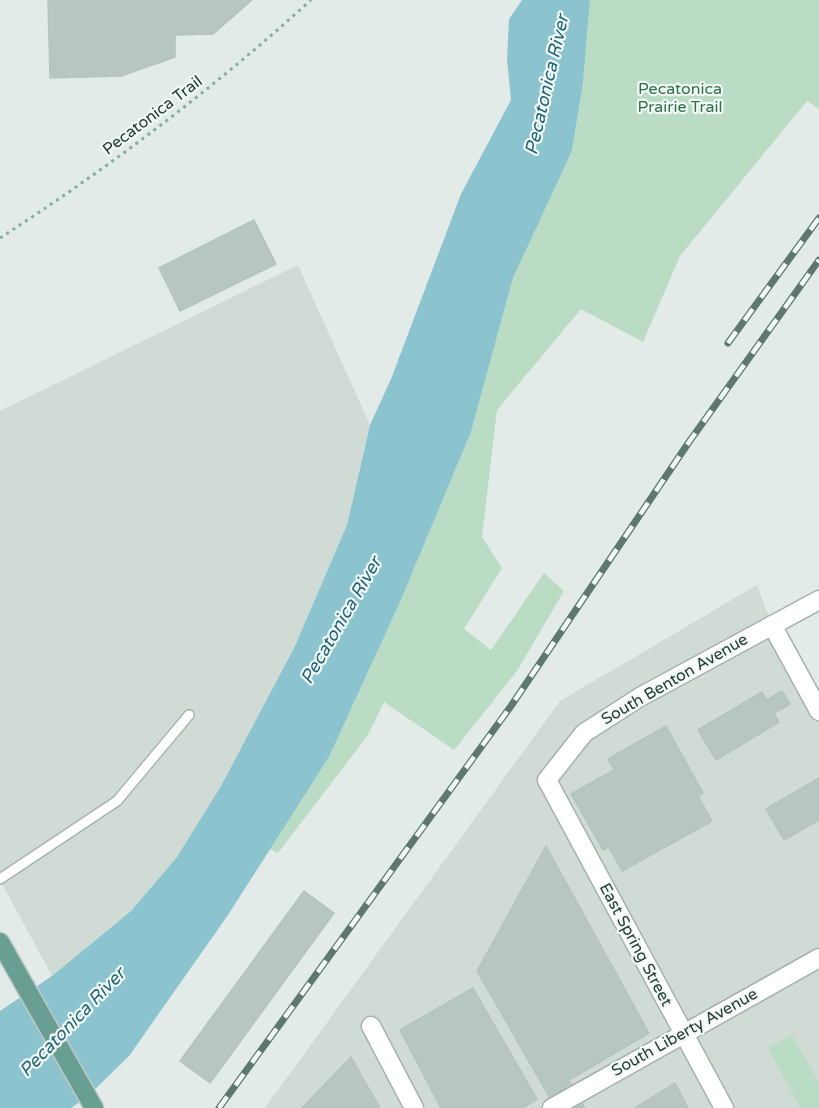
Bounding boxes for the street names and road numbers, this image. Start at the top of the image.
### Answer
street label: Pecatonica Trail [99,72,207,160]
street label: South Benton Avenue [598,630,752,730]
street label: East Spring Street [594,880,676,1010]
street label: South Liberty Avenue [609,985,761,1081]

